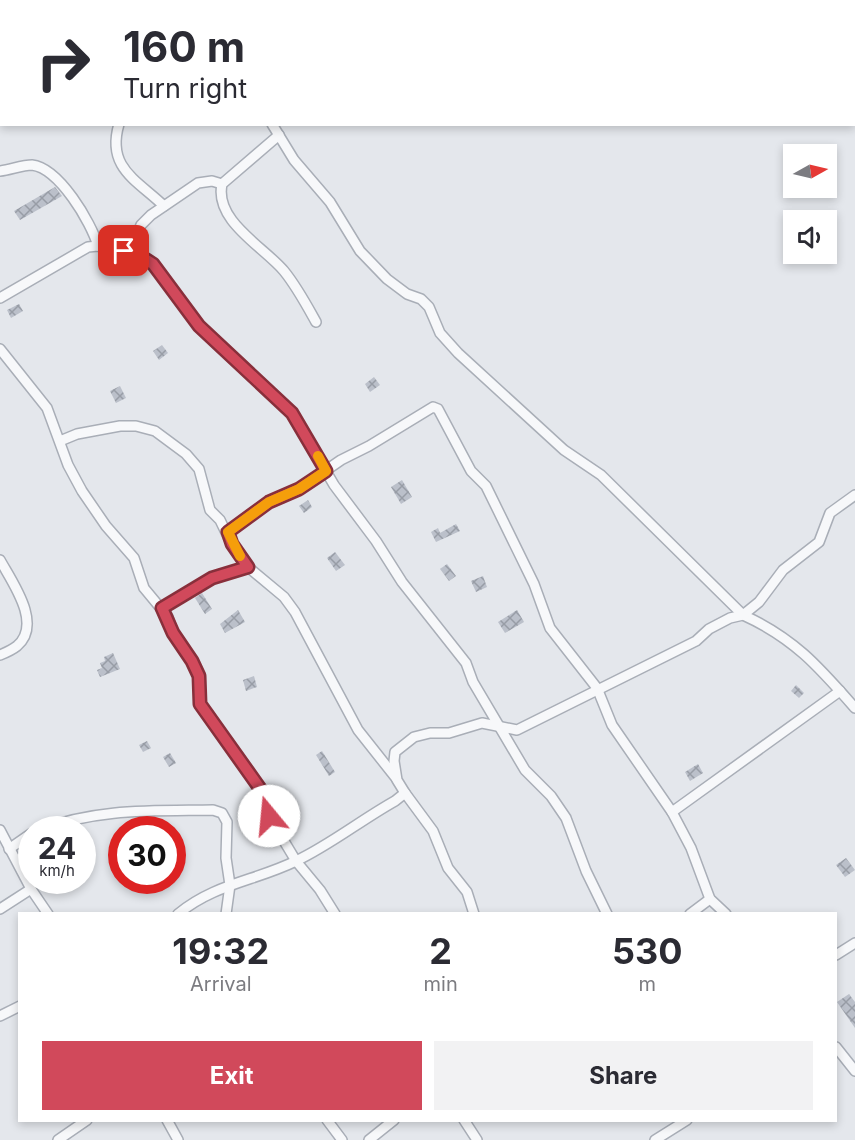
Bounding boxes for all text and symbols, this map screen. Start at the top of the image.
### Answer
text: 160 m [123,21,245,72]
icon: right [24,24,102,102]
text: Turn right [123,72,247,105]
north arrow [783,144,837,198]
map controls [783,144,837,264]
button: sound [783,210,837,264]
pin [98,225,149,276]
icon: arrive [107,234,140,267]
position arrow [237,784,301,848]
speed limit sign: 30 [108,816,186,894]
text: 24 [38,830,76,866]
text: km/h [39,861,75,880]
text: 19:32 [172,929,269,973]
text: 2 [429,929,452,973]
text: 530 [612,929,683,973]
text: Arrival [190,972,252,996]
text: min [424,972,458,996]
text: m [639,972,656,996]
button: Exit [42,1041,422,1110]
button: Share [434,1041,813,1110]

